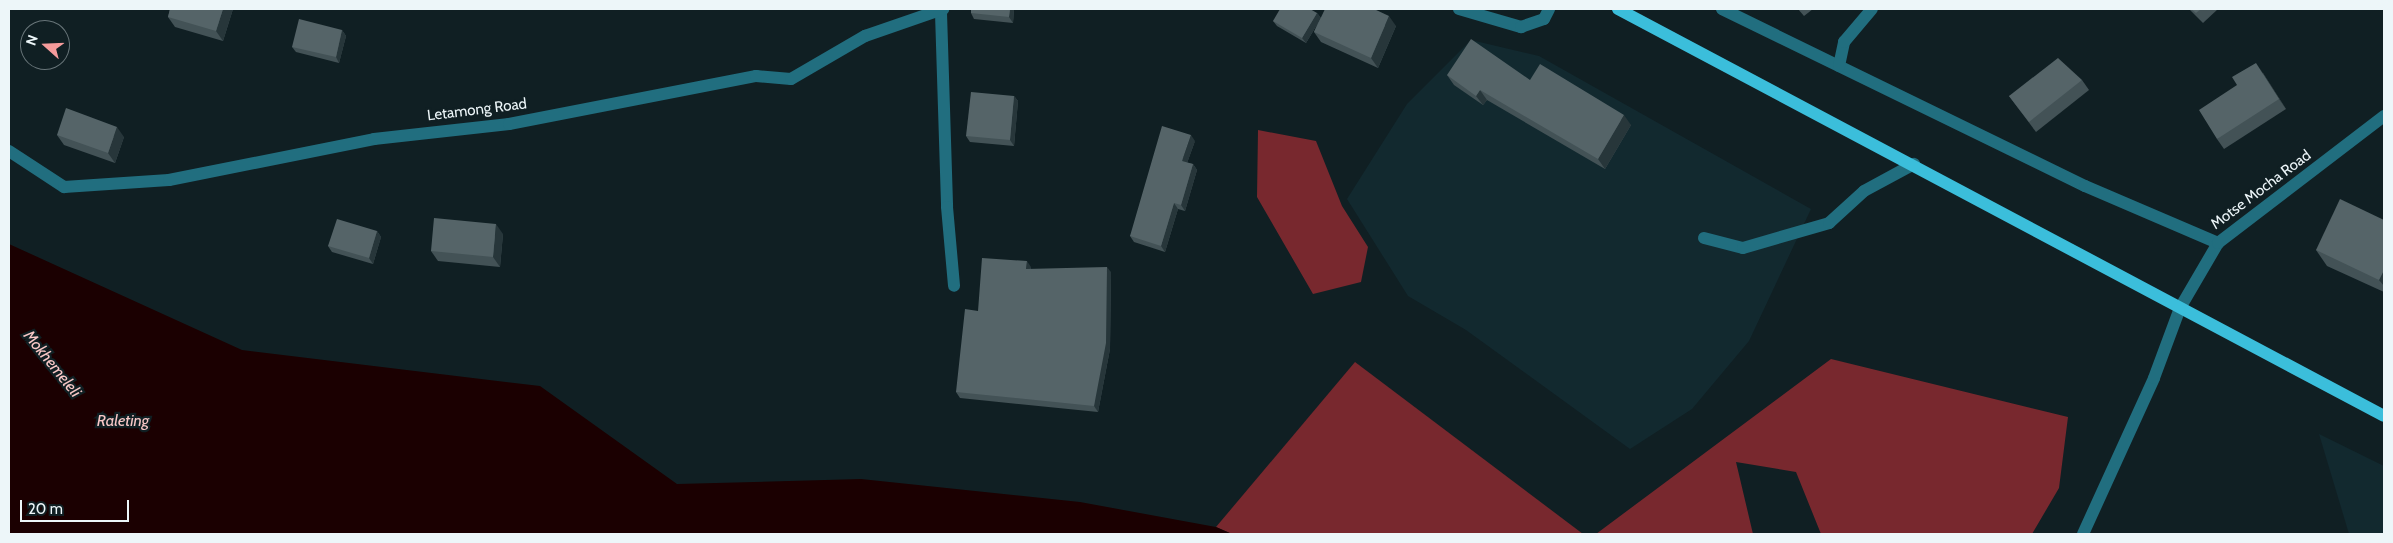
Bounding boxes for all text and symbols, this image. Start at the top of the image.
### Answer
north arrow [20,20,70,70]
text: N [22,32,42,48]
street label: Letamong Road [426,95,528,125]
street label: Motse Mocha Road [2207,146,2315,234]
water label: Mokhemeleli [19,327,85,401]
water label: Raleting [97,411,149,431]
scale bar [22,490,131,522]
text: 20 m [28,500,63,518]

